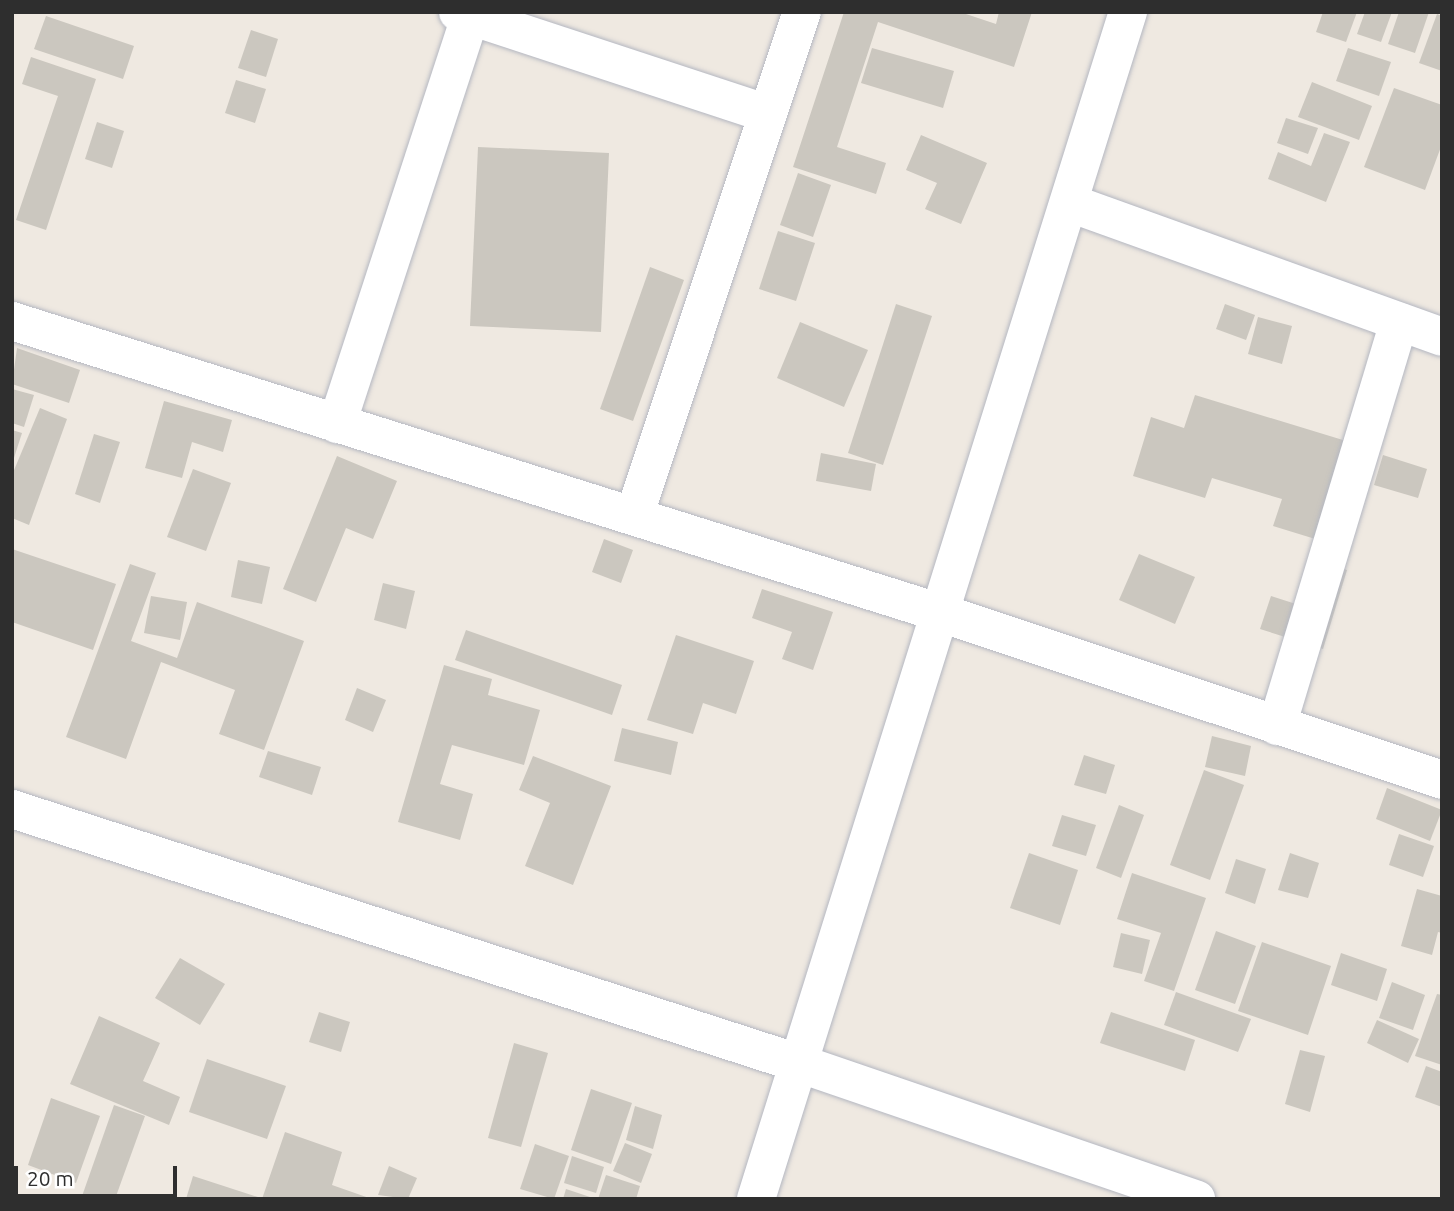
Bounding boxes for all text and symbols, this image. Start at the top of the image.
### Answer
scale bar [18,1152,180,1196]
text: 20 m [27,1166,74,1190]

